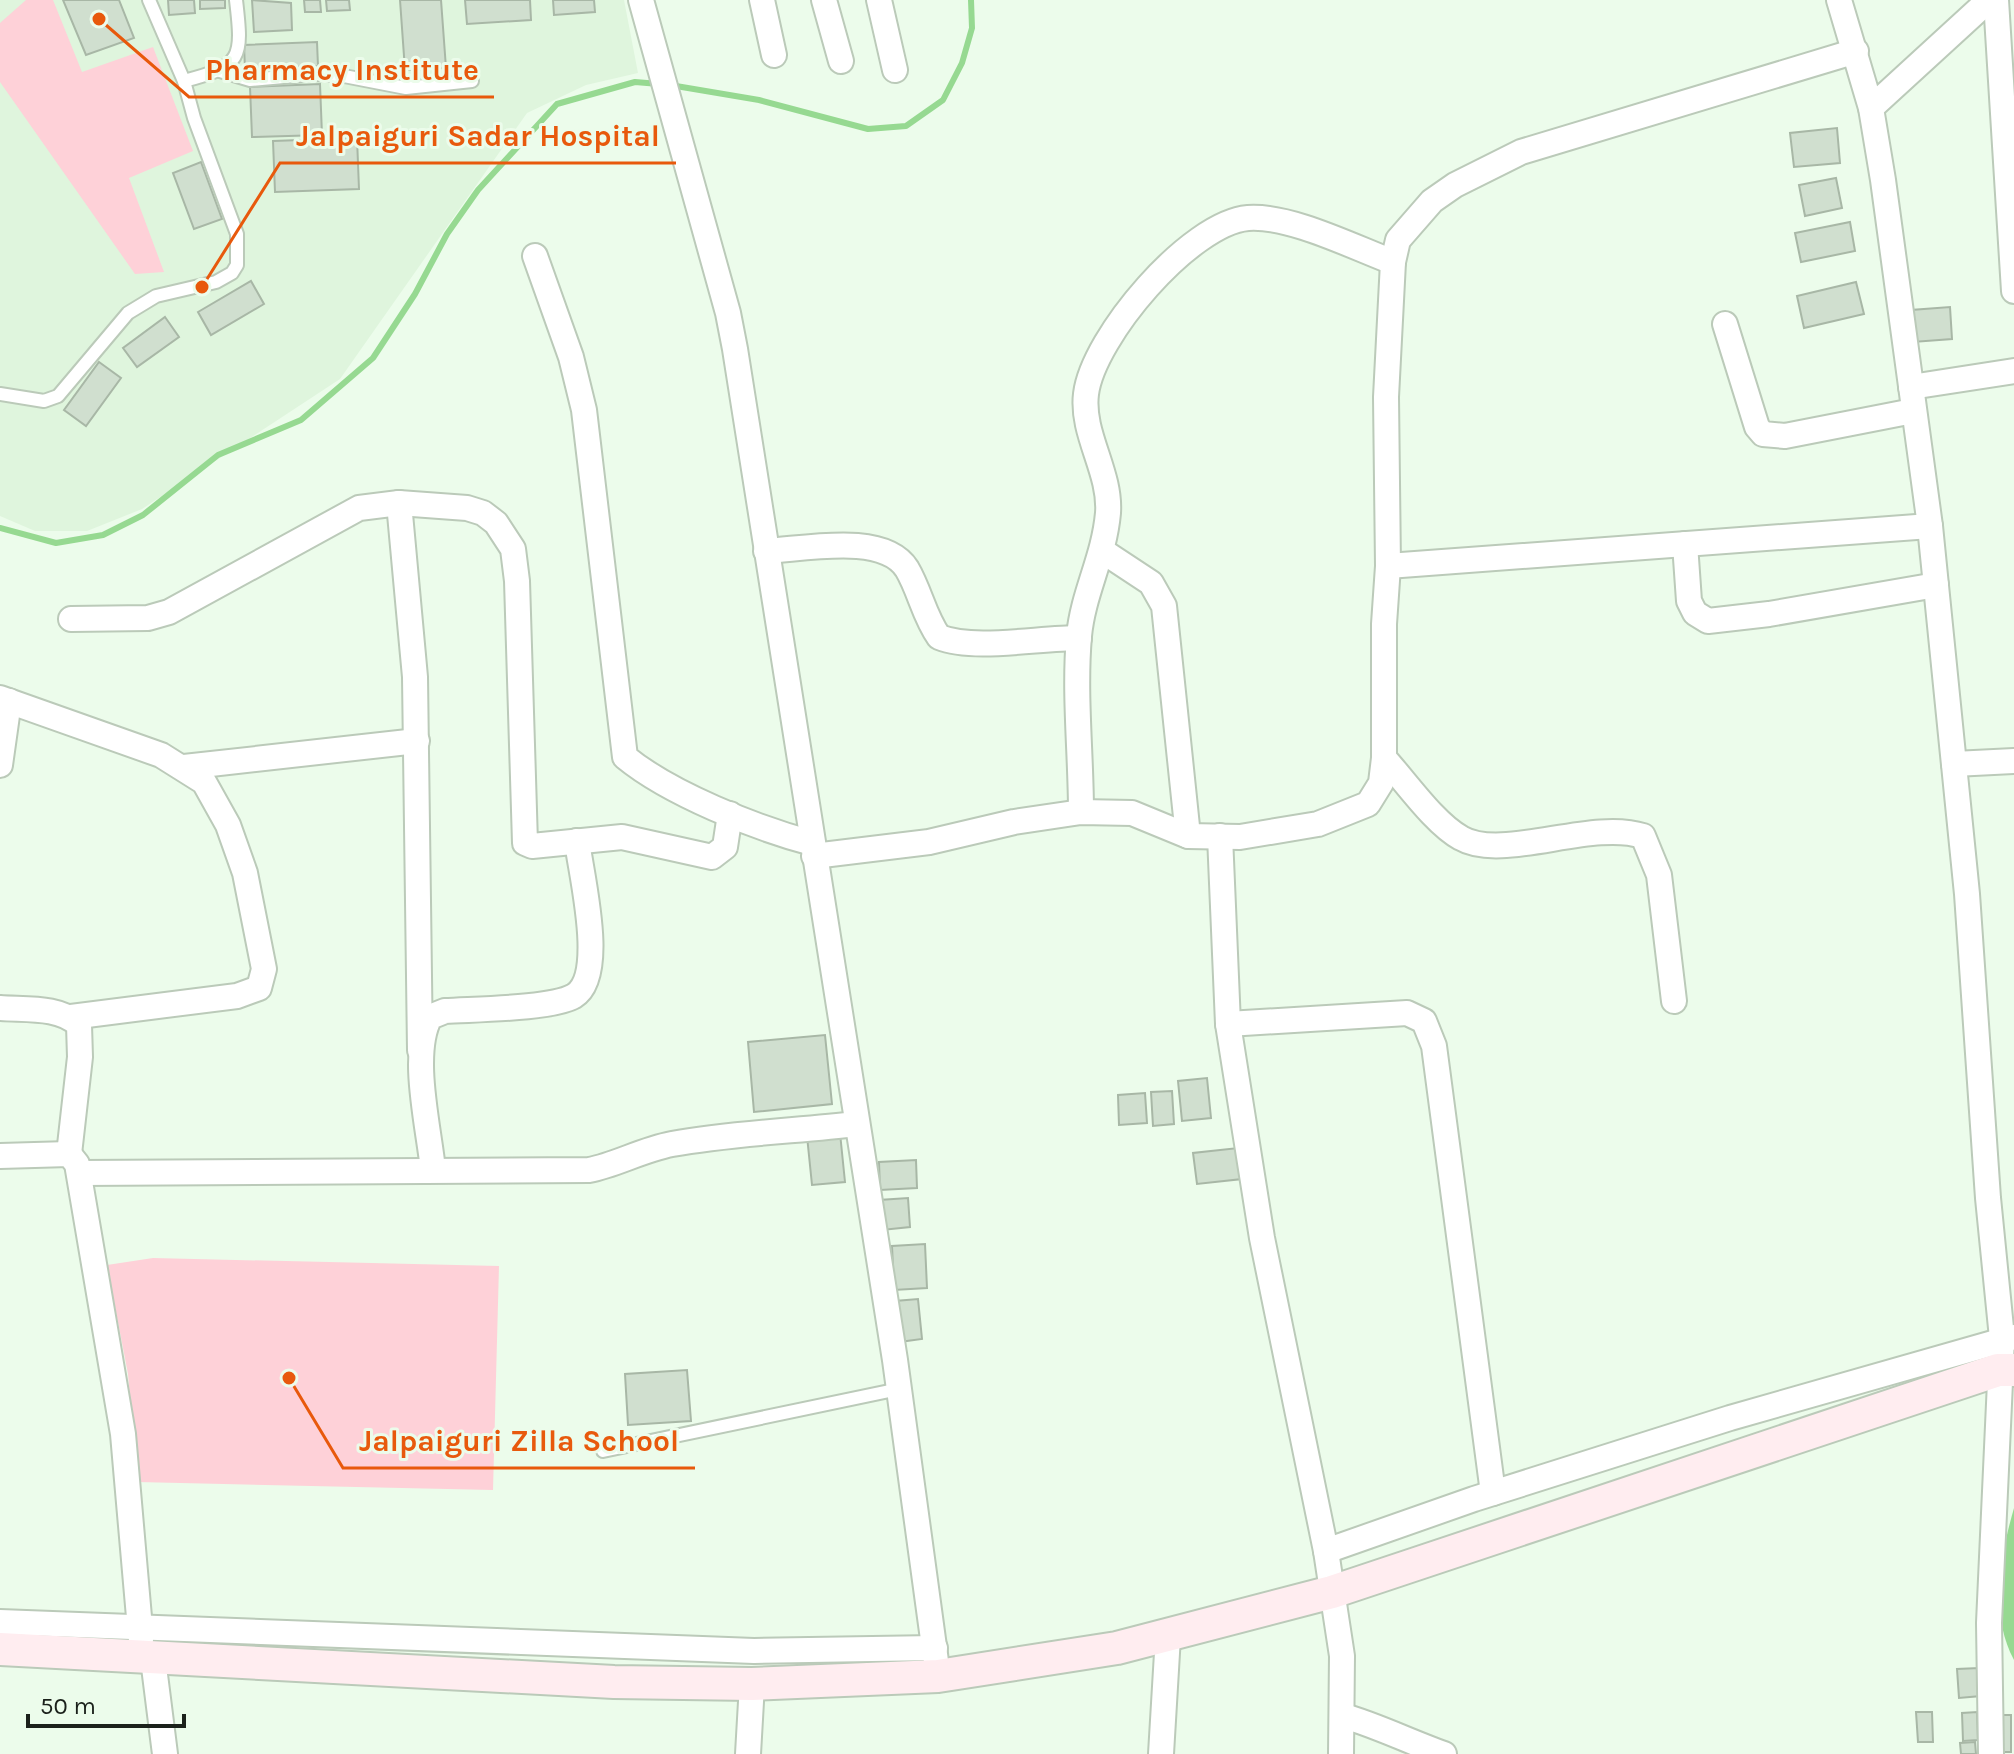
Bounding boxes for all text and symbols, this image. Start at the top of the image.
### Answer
callout: Pharmacy Institute [189,43,494,97]
text: Pharmacy Institute [205,52,479,88]
callout: Jalpaiguri Sadar Hospital [280,109,676,163]
text: Jalpaiguri Sadar Hospital [296,118,660,154]
callout: Jalpaiguri Zilla School [343,1414,695,1468]
text: Jalpaiguri Zilla School [359,1423,679,1459]
scale bar [28,1678,184,1728]
text: 50 m [40,1692,96,1720]

